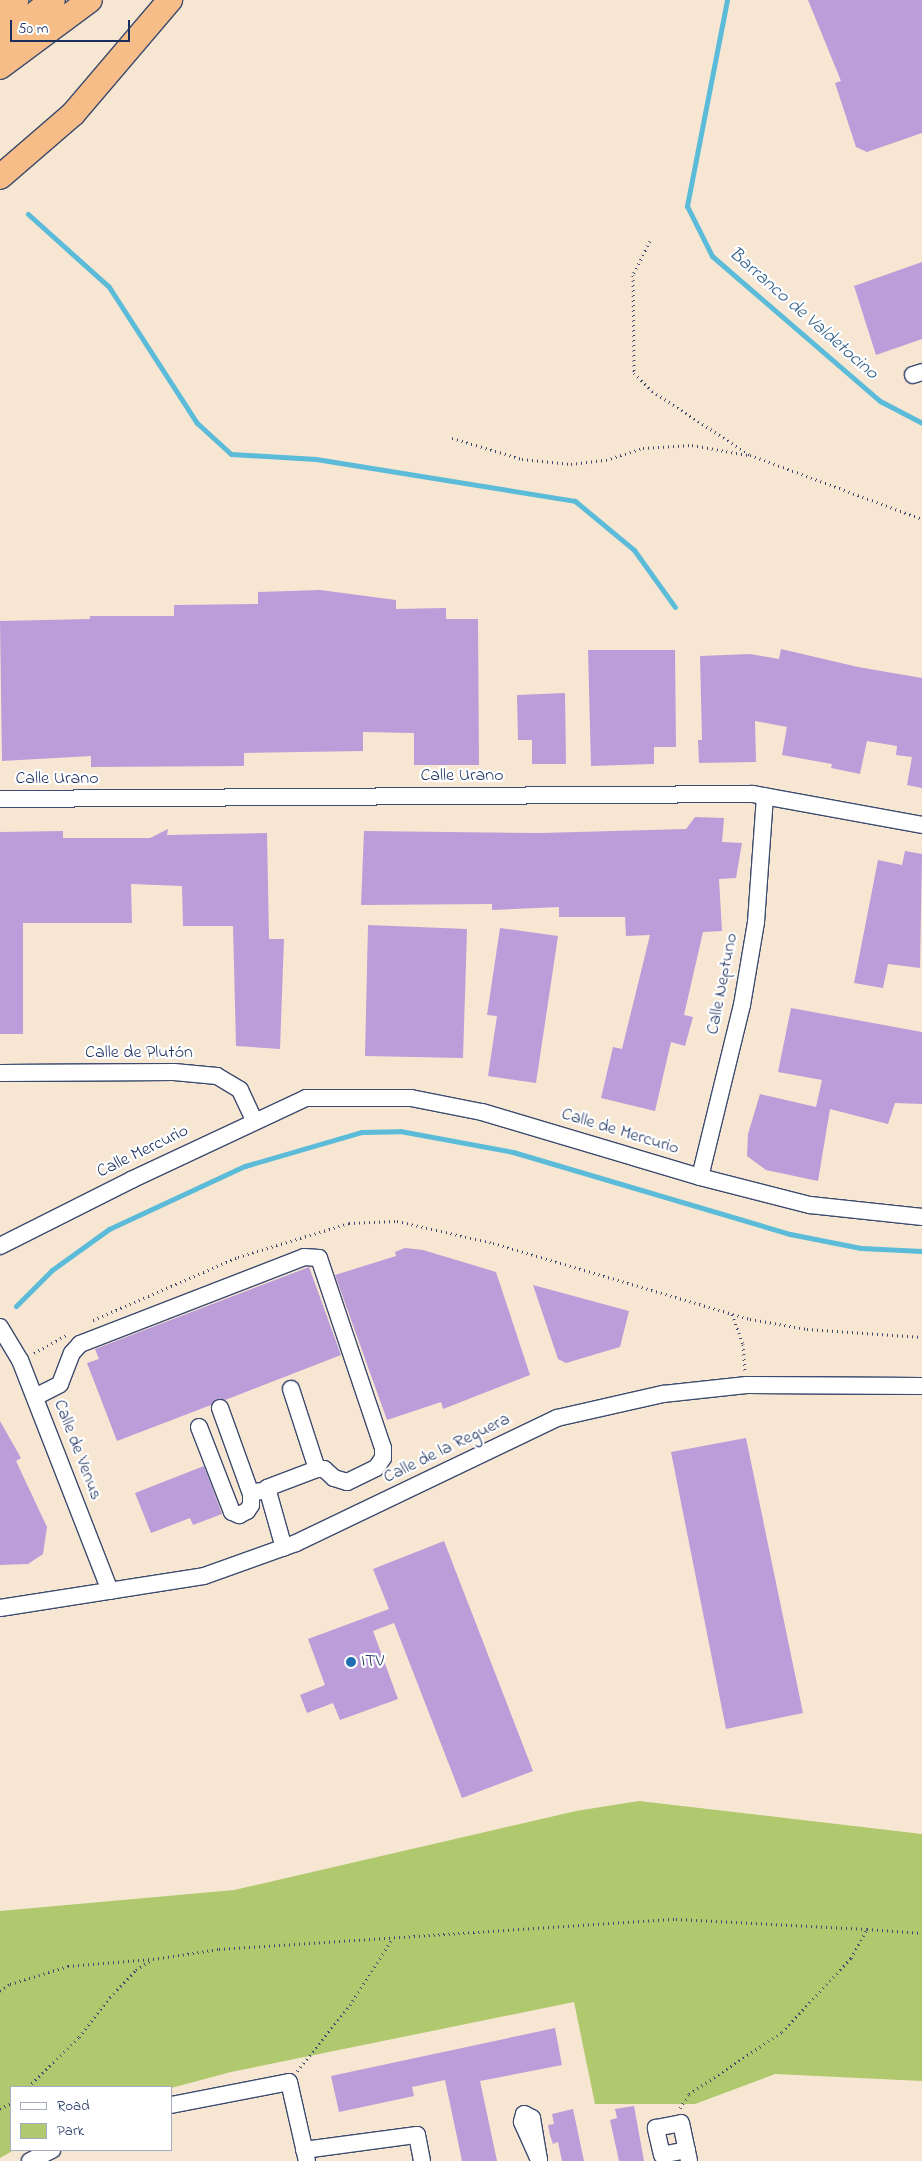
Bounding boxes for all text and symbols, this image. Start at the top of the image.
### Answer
scale bar [12,10,132,42]
text: 50 m [18,18,48,40]
water label: Barranco de Valdetocino [724,243,882,385]
street label: Calle Urano [420,765,504,787]
street label: Calle Urano [15,768,99,790]
street label: Calle Neptuno [703,932,743,1036]
street label: Calle de Plutón [85,1042,193,1064]
street label: Calle de Mercurio [559,1104,681,1160]
street label: Calle Mercurio [94,1121,192,1183]
street label: Calle de Venus [48,1397,106,1503]
street label: Calle de la Reguera [380,1409,514,1489]
place label: ITV [361,1651,384,1673]
marker: ITV [345,1656,357,1668]
legend [10,2086,172,2151]
text: Road [57,2095,90,2117]
text: Park [57,2120,84,2142]

